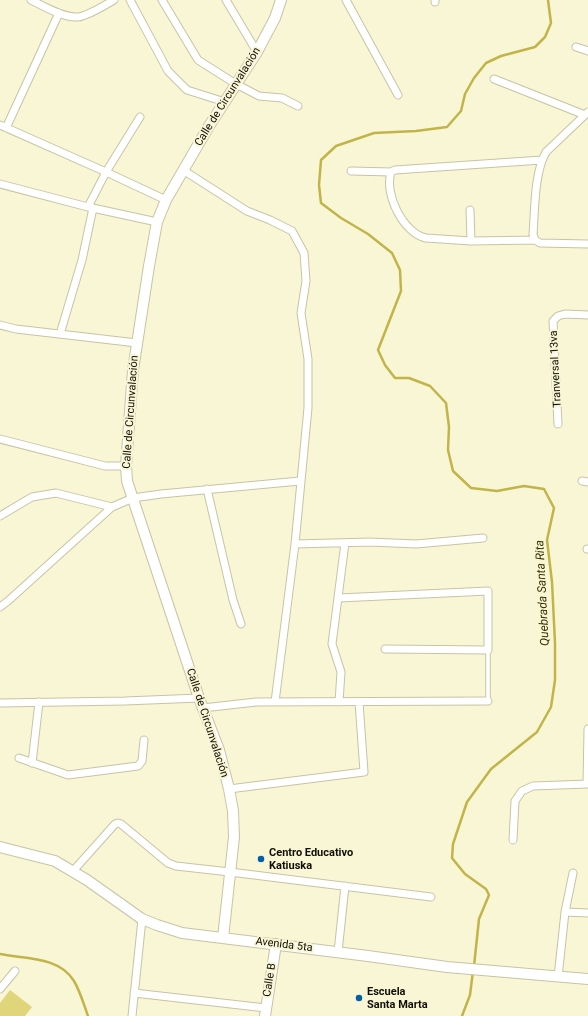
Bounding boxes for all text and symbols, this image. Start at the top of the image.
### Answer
street label: Calle de Circunvalación [192,45,264,149]
street label: Tranversal 13va [547,330,565,408]
street label: Calle de Circunvalación [120,355,142,469]
water label: Quebrada Santa Rita [533,540,553,646]
street label: Calle de Circunvalación [183,667,231,779]
place label: Centro Educativo Katiuska [269,846,353,872]
marker: Centro Educativo Katiuska [256,854,266,864]
street label: Avenida 5ta [255,935,313,955]
street label: Calle B [261,962,279,998]
place label: Escuela Santa Marta [367,985,428,1011]
marker: Escuela Santa Marta [354,993,364,1003]

